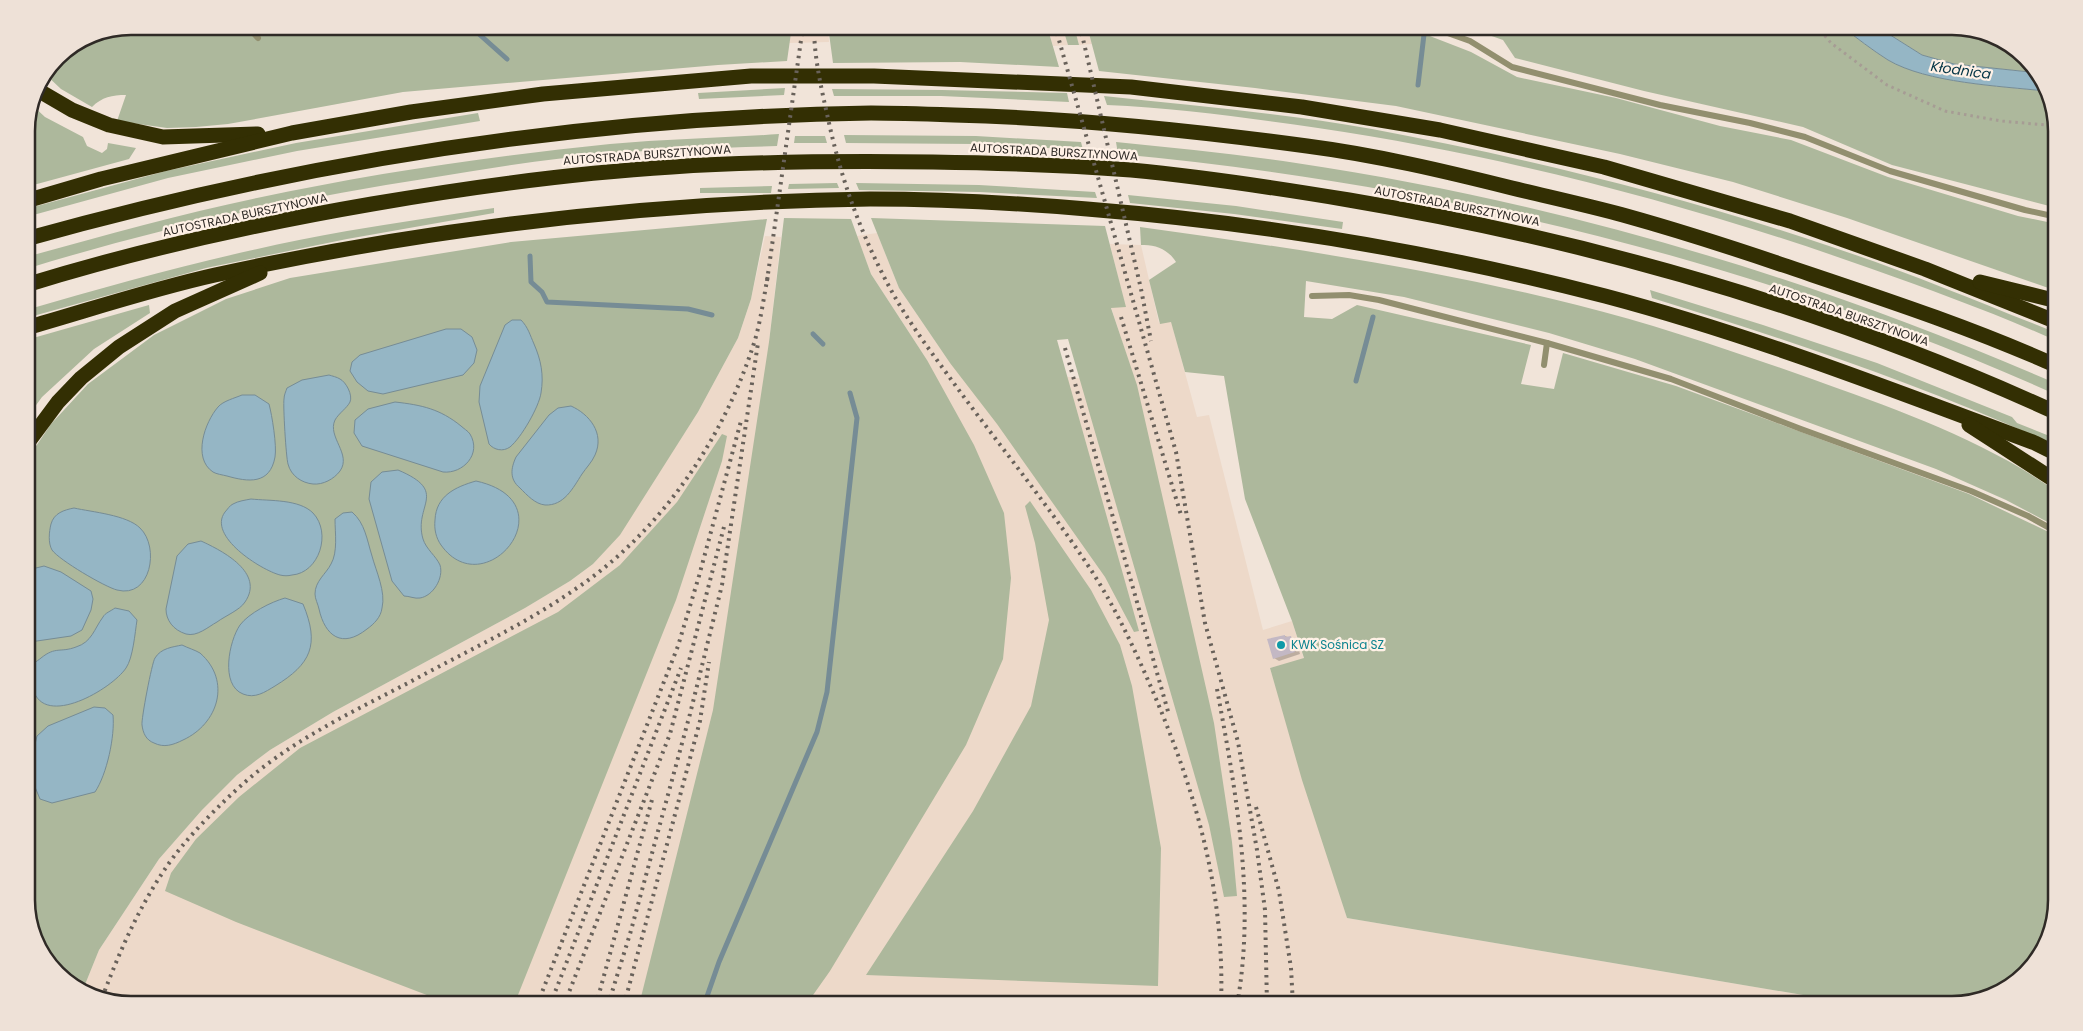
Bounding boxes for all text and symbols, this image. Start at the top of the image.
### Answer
water label: Kłodnica [1930,56,1993,84]
street label: AUTOSTRADA BURSZTYNOWA [970,139,1138,164]
street label: AUTOSTRADA BURSZTYNOWA [562,140,731,169]
street label: AUTOSTRADA BURSZTYNOWA [1373,181,1541,230]
street label: AUTOSTRADA BURSZTYNOWA [161,189,329,240]
street label: AUTOSTRADA BURSZTYNOWA [1767,279,1931,350]
place label: KWK Sośnica SZ [1291,636,1384,653]
marker: KWK Sośnica SZ [1275,639,1287,651]

